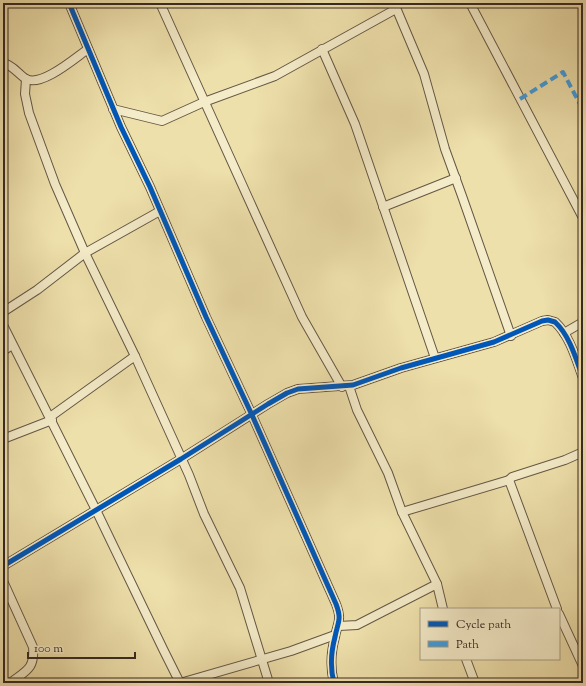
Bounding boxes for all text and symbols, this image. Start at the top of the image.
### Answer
legend [420,608,560,660]
text: Cycle path [456,616,511,634]
scale bar [28,634,135,660]
text: Path [456,636,479,654]
text: 100 m [34,640,63,658]

